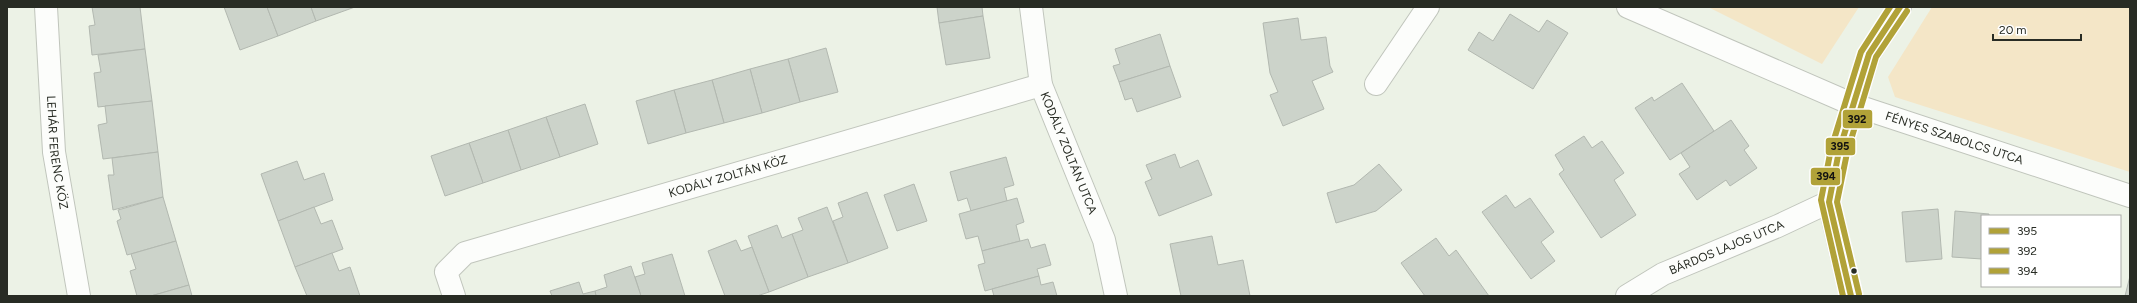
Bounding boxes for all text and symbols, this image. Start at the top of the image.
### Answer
scale bar [1993,16,2081,42]
text: 20 m [1999,23,2027,37]
street label: KODÁLY ZOLTÁN UTCA [1038,90,1100,216]
street label: LEHÁR FERENC KÖZ [44,95,71,211]
line badge: 392 [1842,109,1873,129]
street label: FÉNYES SZABOLCS UTCA [1884,109,2025,167]
text: 392 [1848,113,1866,126]
line badge: 395 [1825,137,1856,156]
text: 395 [1831,140,1849,153]
street label: KODÁLY ZOLTÁN KÖZ [667,152,789,200]
line badge: 394 [1810,167,1841,186]
text: 394 [1816,170,1836,183]
legend [1981,215,2121,287]
street label: BÁRDOS LAJOS UTCA [1667,217,1786,278]
text: 395 [2017,224,2037,238]
text: 392 [2017,244,2037,258]
text: 394 [2017,264,2038,278]
unlabelled marker [1849,266,1859,276]

